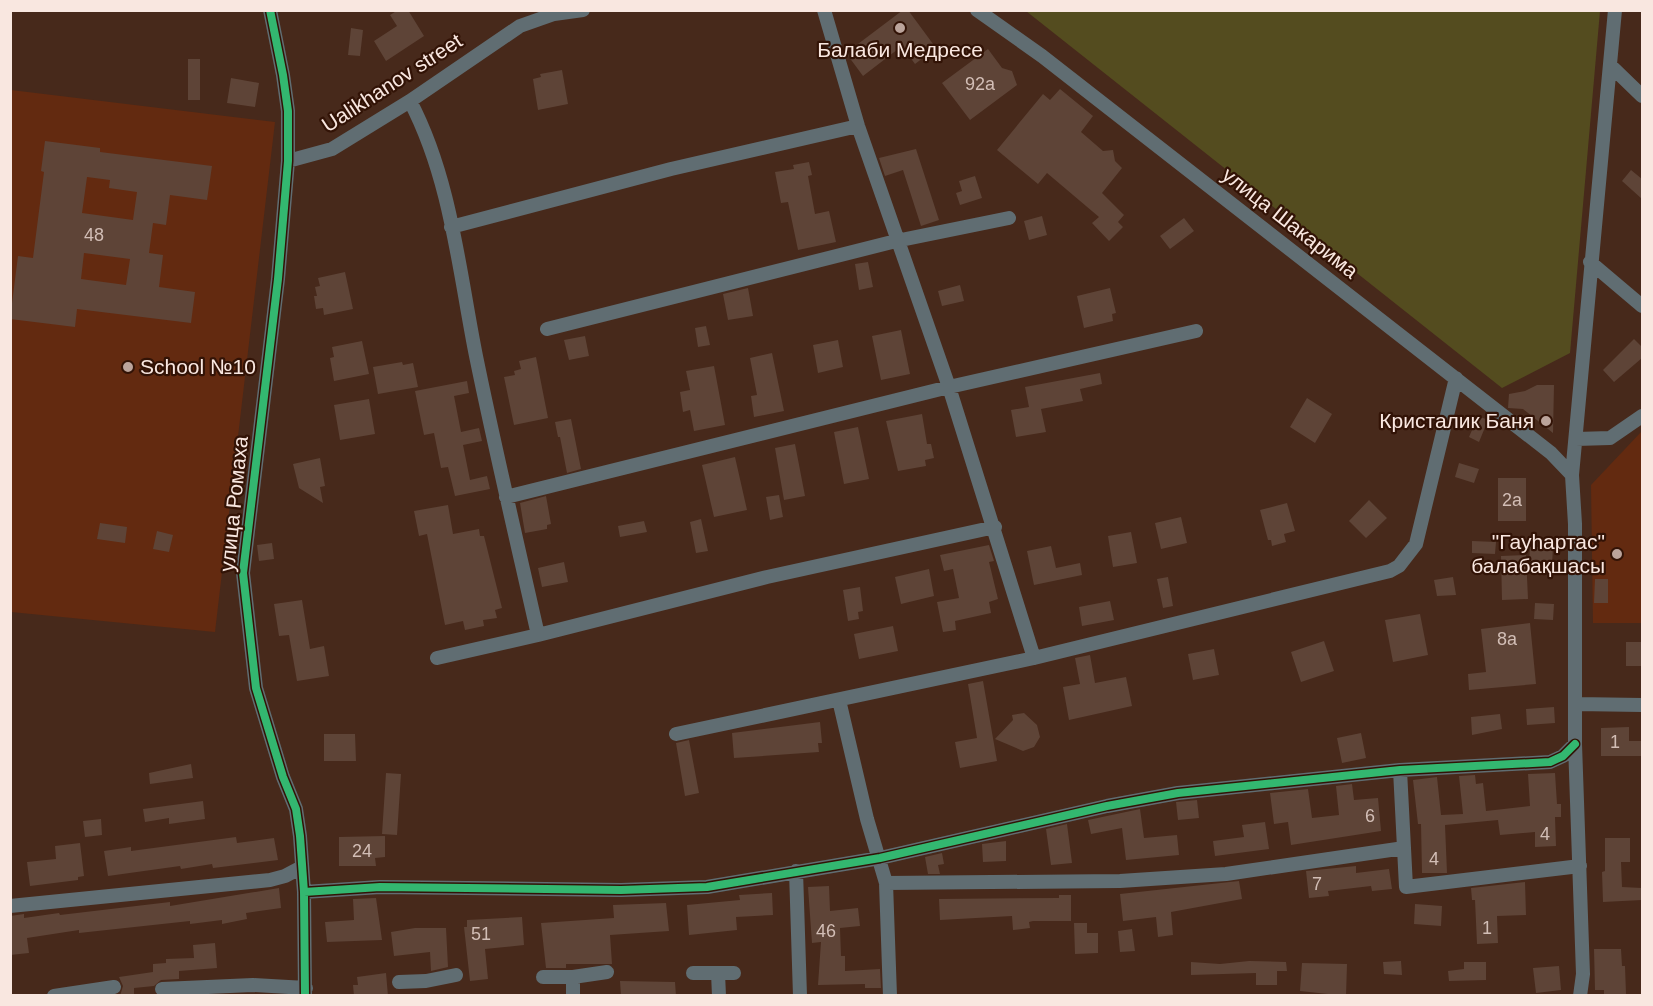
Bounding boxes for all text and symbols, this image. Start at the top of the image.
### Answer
marker: Балаби Медресе [893,21,907,35]
street label: Ualikhanov street [317,29,466,136]
place label: Балаби Медресе [817,38,983,61]
house number: 92а [965,74,996,94]
street label: улица Шакарима [1218,163,1363,283]
house number: 48 [84,225,104,245]
place label: School №10 [140,355,256,378]
marker: School №10 [121,360,135,374]
place label: Кристалик Баня [1379,409,1534,432]
marker: Кристалик Баня [1539,414,1553,428]
street label: улица Ромаха [215,435,252,573]
house number: 2а [1502,490,1523,510]
place label: "Гауһартас" балабақшасы [1471,530,1605,577]
marker: "Гауһартас" балабақшасы [1610,547,1624,561]
house number: 8а [1497,629,1518,649]
house number: 1 [1610,732,1620,752]
house number: 6 [1365,806,1375,826]
house number: 4 [1540,824,1550,844]
house number: 24 [352,841,372,861]
house number: 4 [1429,849,1439,869]
house number: 7 [1312,874,1322,894]
house number: 1 [1482,918,1492,938]
house number: 46 [816,921,836,941]
house number: 51 [471,924,491,944]

